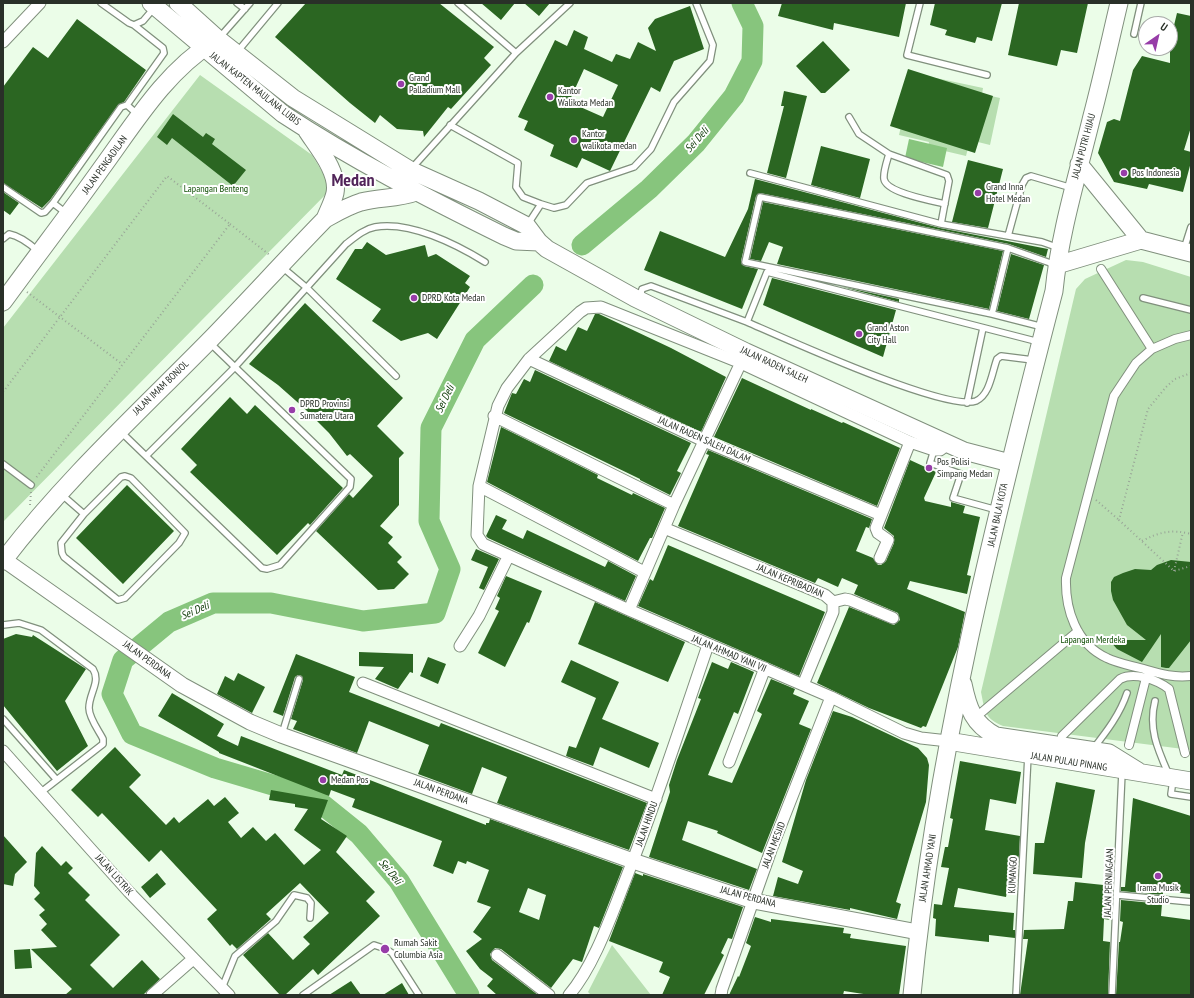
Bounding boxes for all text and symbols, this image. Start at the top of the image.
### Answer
north arrow [1138,16,1178,56]
text: U [1158,19,1170,34]
street label: JALAN KAPTEN MAULANA LUBIS [207,50,303,128]
place label: Grand Palladium Mall [409,72,460,96]
marker: Grand Palladium Mall [396,79,406,89]
place label: Kantor Walikota Medan [558,85,613,108]
marker: Kantor Walikota Medan [545,92,555,102]
street label: JALAN PUTRI HIJAU [1070,112,1098,180]
water label: Sei Deli [682,125,712,155]
place label: Kantor walikota medan [582,128,637,152]
street label: JALAN PENGADILAN [80,133,130,197]
marker: Kantor walikota medan [569,135,579,145]
place label: Pos Indonesia [1132,167,1179,179]
marker: Pos Indonesia [1119,168,1129,178]
district label: Medan [331,170,375,192]
place label: Grand Inna Hotel Medan [986,181,1030,204]
park label: Lapangan Benteng [184,183,248,195]
marker: Grand Inna Hotel Medan [973,188,983,198]
place label: DPRD Kota Medan [422,292,485,304]
marker: DPRD Kota Medan [409,293,419,303]
place label: Grand Aston City Hall [867,322,909,346]
marker: Grand Aston City Hall [854,329,864,339]
street label: JALAN RADEN SALEH [739,344,809,386]
street label: JALAN IMAM BONJOL [131,358,191,418]
water label: Sei Deli [433,383,457,415]
place label: DPRD Provinsi Sumatera Utara [300,398,353,422]
marker: DPRD Provinsi Sumatera Utara [287,405,297,415]
street label: JALAN RADEN SALEH DALAM [656,414,752,466]
place label: Pos Polisi Simpang Medan [937,456,992,480]
marker: Pos Polisi Simpang Medan [924,463,934,473]
street label: JALAN BALAI KOTA [985,482,1011,548]
street label: JALAN KEPRIBADIAN [755,561,825,601]
water label: Sei Deli [179,599,211,623]
street label: JALAN AHMAD YANI VII [690,633,768,675]
park label: Lapangan Merdeka [1060,634,1126,646]
street label: JALAN PERDANA [120,638,174,682]
street label: JALAN PULAU PINANG [1030,750,1108,774]
place label: Medan Pos [331,774,368,786]
marker: Medan Pos [318,775,328,785]
street label: JALAN PERDANA [412,777,470,807]
street label: JALAN HINDU [633,800,661,848]
street label: JALAN MESJID [760,820,788,870]
street label: JALAN AHMAD YANI [917,833,939,903]
street label: JALAN PERNIAGAAN [1102,848,1116,918]
street label: JALAN LISTRIK [93,852,135,898]
water label: Sei Deli [376,856,404,888]
street label: KUMANGO [1006,856,1020,894]
marker: Irama Musik Studio [1153,871,1163,881]
place label: Irama Musik Studio [1137,882,1179,906]
street label: JALAN PERDANA [719,884,777,910]
place label: Rumah Sakit Columbia Asia [394,937,443,960]
marker: Rumah Sakit Columbia Asia [379,943,391,955]

